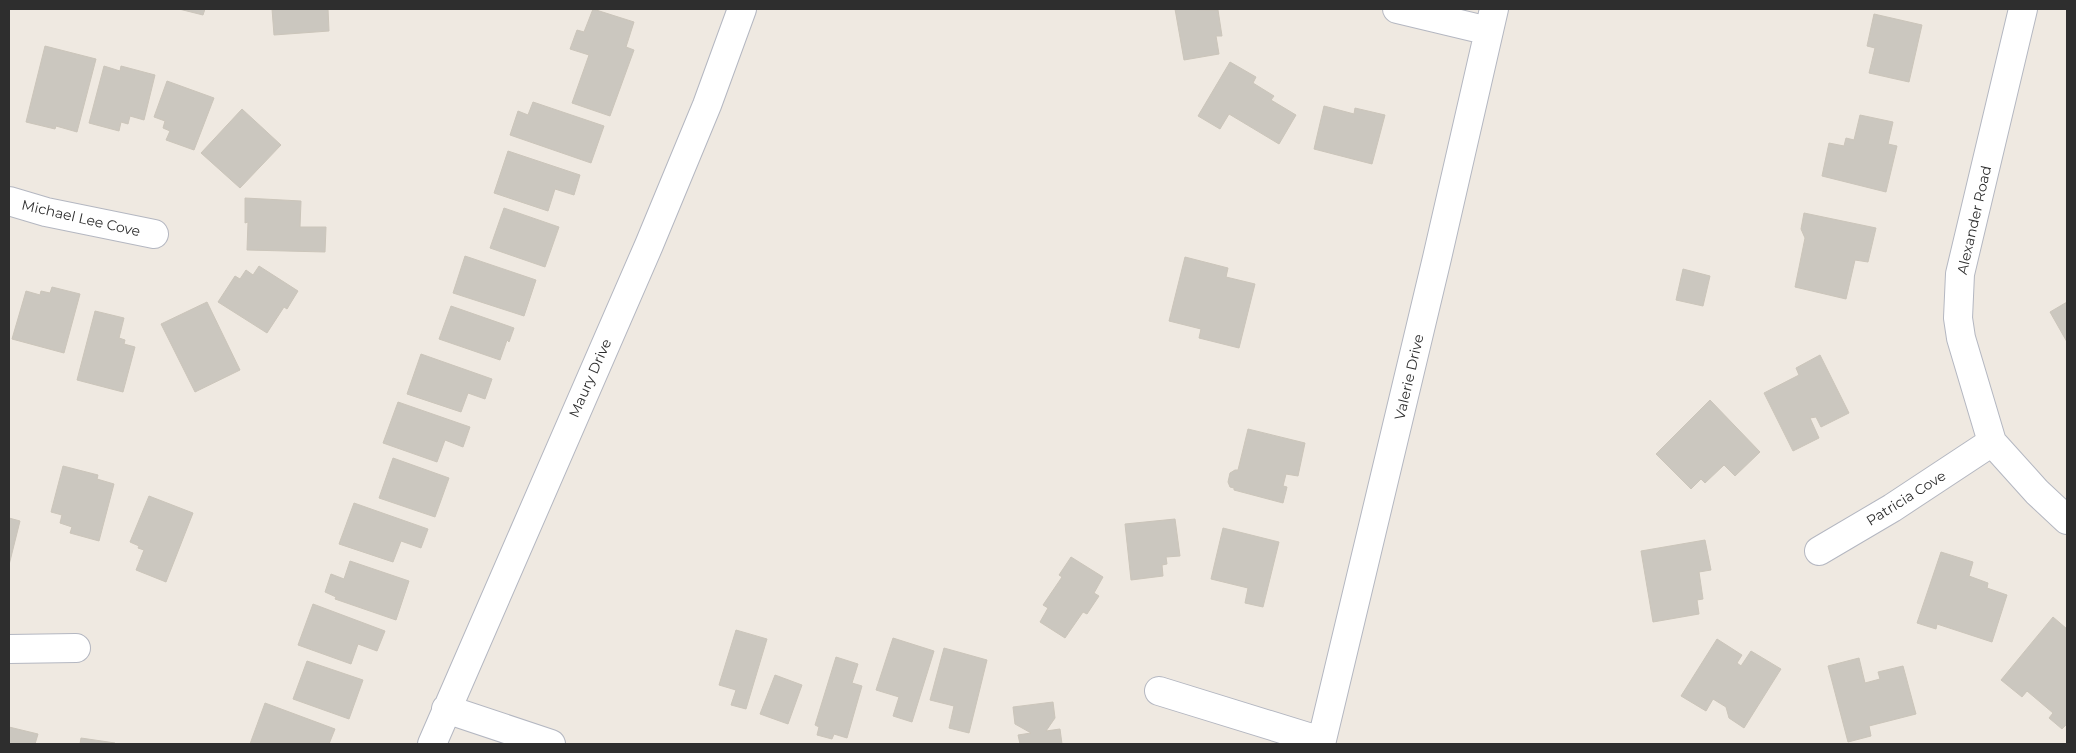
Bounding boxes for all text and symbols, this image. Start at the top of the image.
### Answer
street label: Alexander Road [1953,164,1995,276]
street label: Michael Lee Cove [20,196,142,240]
street label: Valerie Drive [1390,332,1428,422]
street label: Maury Drive [565,336,615,420]
street label: Patricia Cove [1863,466,1949,530]

